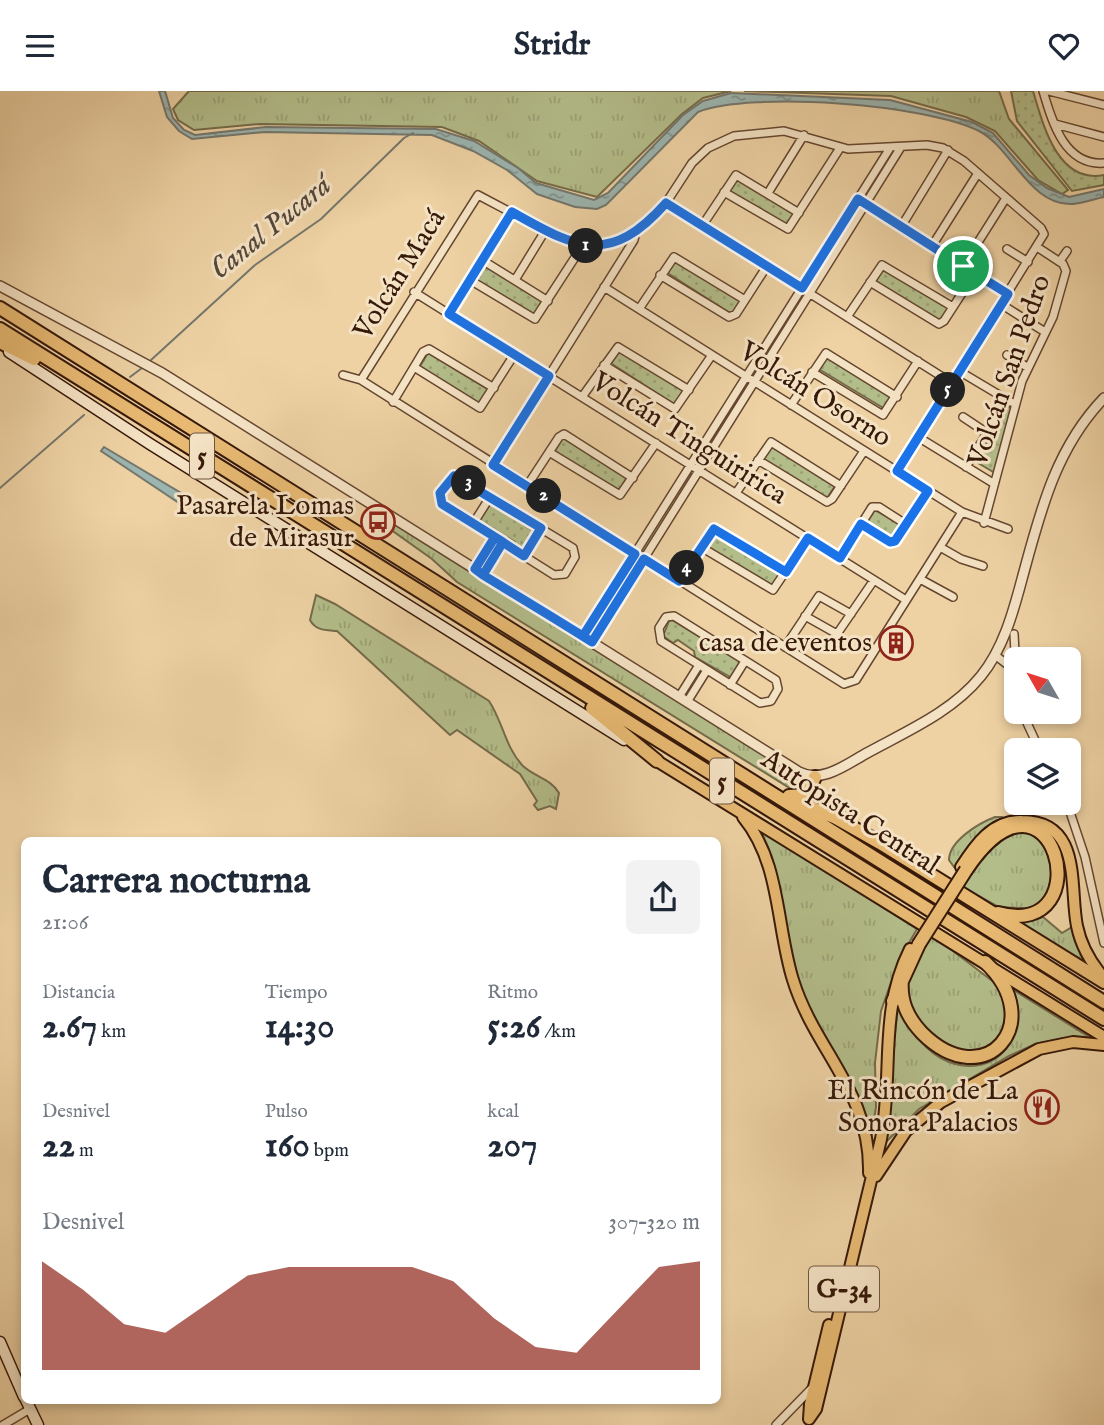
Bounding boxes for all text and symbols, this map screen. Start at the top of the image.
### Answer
text: Stridr [514,25,590,66]
icon: menu [21,27,59,65]
icon: heart [1045,27,1083,65]
water label: Canal Pucará [202,166,342,289]
street label: Volcán Macá [346,203,454,347]
pin: 1 [568,229,604,263]
text: 1 [582,233,589,257]
pin [933,236,993,296]
icon: arrive [944,247,982,285]
street label: Volcán San Pedro [960,270,1059,473]
street label: Volcán Osorno [732,334,898,456]
street label: Volcán Tinguiririca [584,364,794,514]
pin: 5 [930,373,965,407]
text: 5 [944,377,951,401]
road number: 5 [190,433,214,479]
pin: 3 [452,465,486,501]
text: 3 [465,470,472,494]
pin: 2 [526,479,562,513]
text: 2 [539,483,548,507]
place label: Pasarela Lomas de Mirasur [176,489,354,556]
bus stop icon: Pasarela Lomas de Mirasur [359,503,397,541]
pin: 4 [670,551,704,585]
text: 4 [682,555,691,579]
building icon: casa de eventos [877,624,915,662]
place label: casa de eventos [699,626,872,661]
north arrow [1004,647,1082,725]
map controls [1004,647,1081,815]
button: layers [1004,738,1081,815]
street label: Autopista Central [753,742,946,884]
road number: 5 [710,759,734,803]
text: Carrera nocturna [42,858,310,906]
button: share [626,860,700,934]
text: 21:06 [42,908,88,937]
text: Distancia [42,981,115,1005]
text: Tiempo [265,981,327,1005]
text: Ritmo [487,981,538,1005]
text: 2.67 [42,1005,97,1050]
text: 14:30 [265,1005,334,1050]
text: 5:26 [487,1005,540,1050]
text: km [97,1020,126,1044]
text: /km [540,1020,576,1044]
place label: El Rincón de La Sonora Palacios [827,1074,1019,1141]
restaurant icon: El Rincón de La Sonora Palacios [1023,1088,1061,1126]
text: Desnivel [42,1100,110,1124]
text: Pulso [265,1100,308,1124]
text: kcal [487,1100,519,1124]
text: 22 [42,1124,75,1169]
text: 160 [265,1124,310,1169]
text: 207 [487,1124,537,1169]
text: m [75,1139,94,1163]
text: bpm [310,1139,349,1163]
text: Desnivel [42,1208,124,1237]
text: 307–320 m [608,1208,700,1237]
road number: G-34 [809,1267,879,1311]

